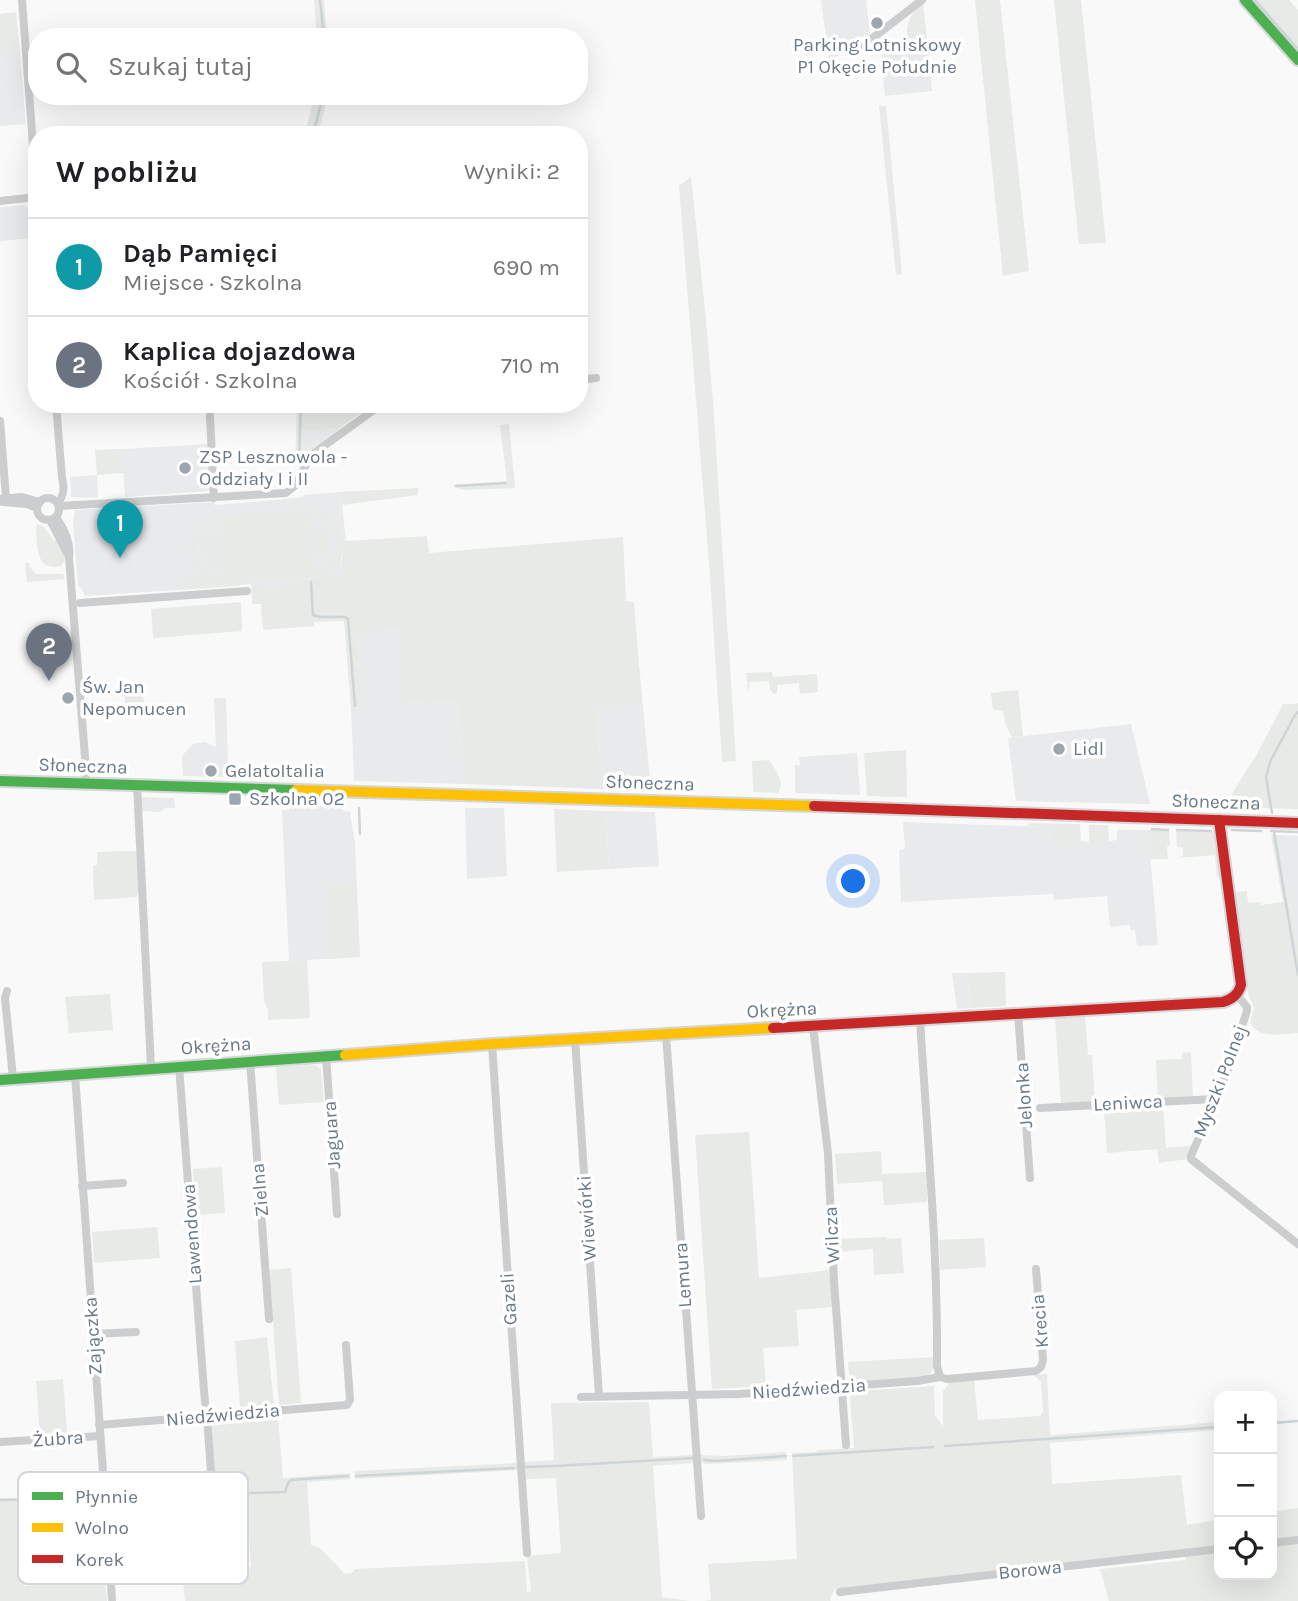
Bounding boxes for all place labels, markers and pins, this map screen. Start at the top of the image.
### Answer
marker: Parking Lotniskowy P1 Okęcie Południe [869,15,885,31]
place label: Parking Lotniskowy P1 Okęcie Południe [793,34,961,78]
place label: ZSP Lesznowola - Oddziały I i II [199,446,347,490]
marker: ZSP Lesznowola - Oddziały I i II [177,460,193,476]
pin: 1 [97,500,143,558]
pin: 2 [26,623,72,681]
place label: Św. Jan Nepomucen [82,675,187,720]
marker: Św. Jan Nepomucen [60,690,76,706]
place label: Lidl [1073,738,1104,760]
marker: Lidl [1051,741,1067,757]
place label: GelatoItalia [225,760,325,782]
marker: GelatoItalia [203,763,219,779]
place label: Szkolna 02 [249,788,345,810]
marker: Szkolna 02 [227,791,243,807]

